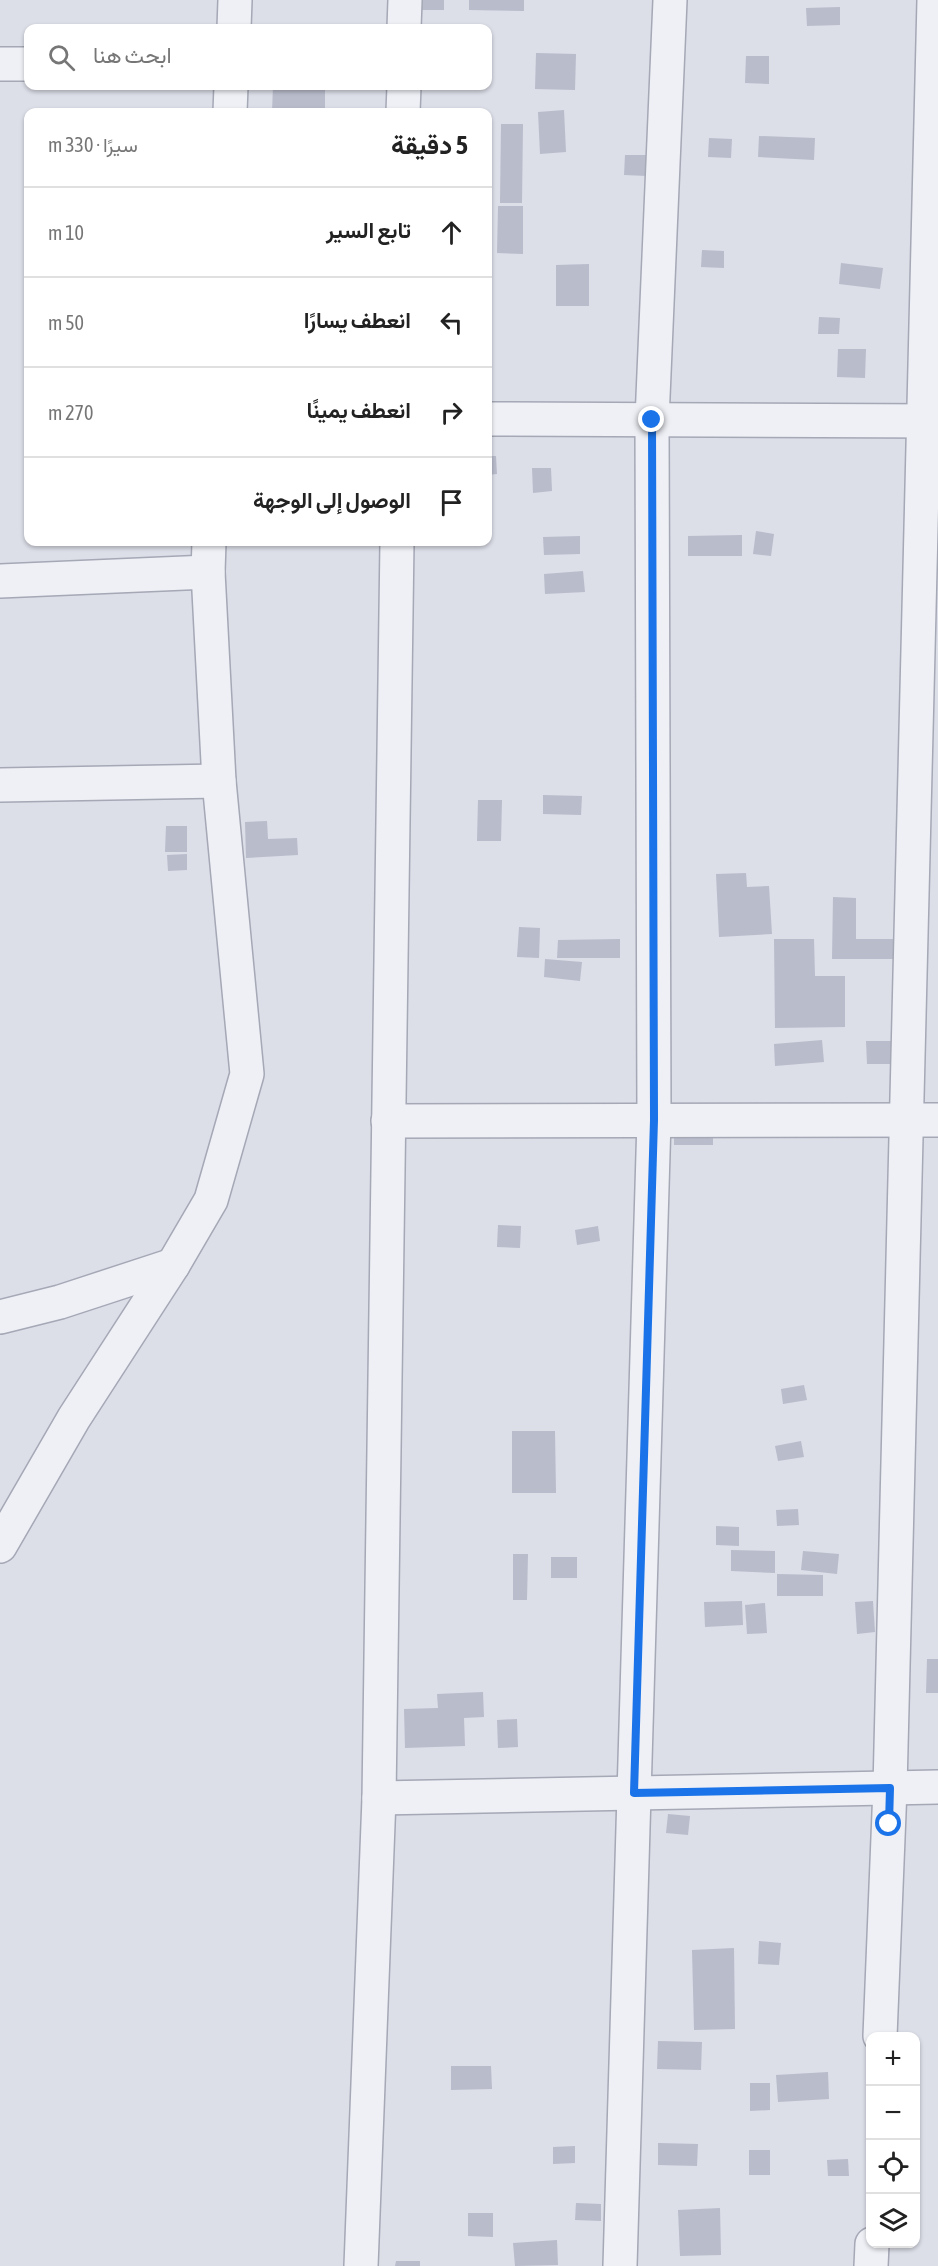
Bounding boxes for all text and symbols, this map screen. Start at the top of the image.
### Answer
search box [24,24,492,90]
icon: search [45,41,78,74]
text: ابحث هنا [93,42,172,68]
text: 5 دقيقة [391,130,468,160]
text: سيرًا · 330 m [48,133,138,156]
icon: ahead [435,216,468,249]
text: تابع السير [326,217,411,243]
text: 10 m [48,221,84,244]
icon: left [435,306,468,339]
text: انعطف يسارًا [304,307,411,333]
text: 50 m [48,311,84,334]
icon: right [435,396,468,429]
text: انعطف يمينًا [307,397,411,423]
text: 270 m [48,401,93,424]
route end [638,406,664,432]
icon: arrive [435,486,468,519]
text: الوصول إلى الوجهة [253,487,411,513]
route start [875,1810,901,1836]
map controls [866,2032,920,2248]
button: + [866,2032,920,2086]
button: − [866,2086,920,2140]
button: locate [866,2140,920,2194]
button: layers [866,2194,920,2248]

